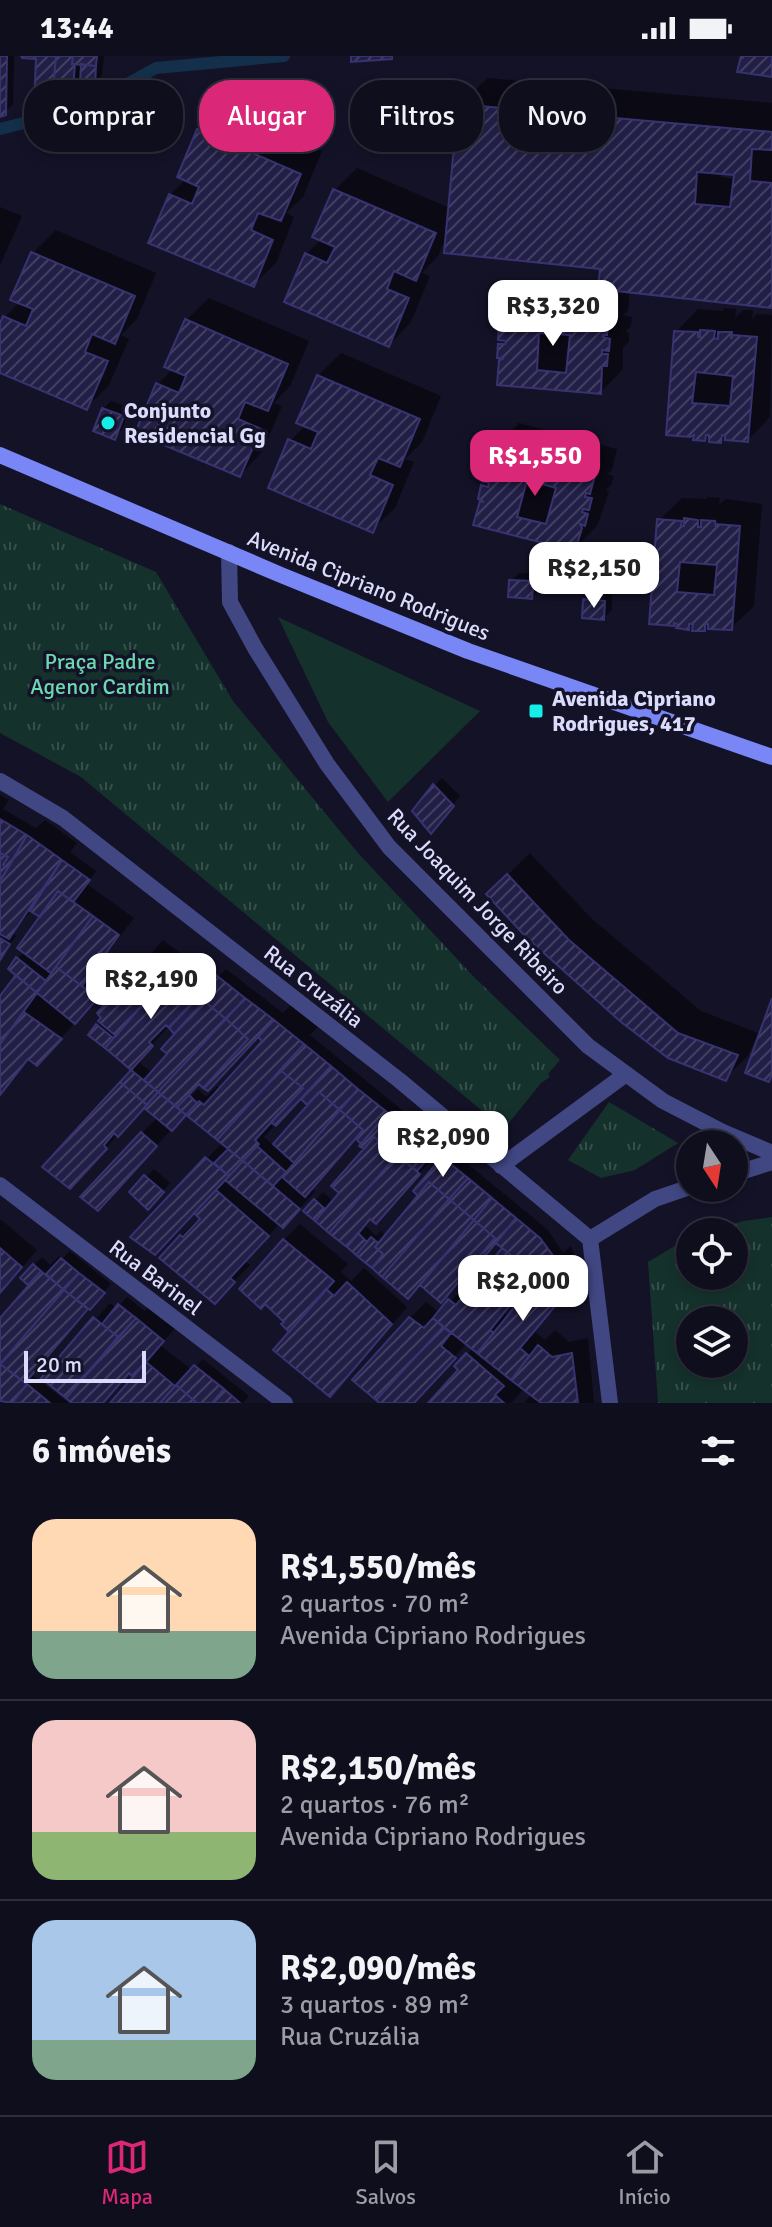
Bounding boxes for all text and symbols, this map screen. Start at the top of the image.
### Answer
text: 13:44 [40,10,114,47]
chip: Comprar [24,80,183,152]
chip: Alugar [199,80,334,152]
chip: Filtros [350,80,483,152]
chip: Novo [499,80,615,152]
pin: R$3,320 [479,280,627,348]
text: R$3,320 [506,290,600,322]
place label: Conjunto Residencial Gg [124,397,266,449]
marker: Conjunto Residencial Gg [99,414,117,432]
pin: R$1,550 [461,430,609,498]
text: R$1,550 [488,440,582,472]
street label: Avenida Cipriano Rodrigues [244,524,494,646]
pin: R$2,150 [520,542,668,610]
text: R$2,150 [547,552,641,584]
park label: Praça Padre Agenor Cardim [30,648,170,700]
place label: Avenida Cipriano Rodrigues, 417 [552,685,716,737]
marker: Avenida Cipriano Rodrigues, 417 [527,702,545,720]
street label: Rua Joaquim Jorge Ribeiro [382,803,574,1000]
street label: Rua Cruzália [259,939,369,1034]
pin: R$2,190 [77,953,225,1021]
text: R$2,190 [104,963,198,995]
pin: R$2,090 [369,1111,517,1179]
text: R$2,090 [396,1121,490,1153]
north arrow [676,1130,748,1202]
map controls [676,1130,748,1378]
button: locate [676,1218,748,1290]
street label: Rua Barinel [104,1234,207,1321]
pin: R$2,000 [449,1255,597,1323]
text: R$2,000 [476,1265,570,1297]
button: layers [676,1306,748,1378]
scale bar [24,1347,146,1383]
text: 20 m [36,1351,82,1378]
icon: filters [696,1429,740,1473]
text: 6 imóveis [32,1430,171,1472]
text: R$1,550/mês [280,1546,476,1588]
icon: home [96,1551,192,1647]
text: 2 quartos · 70 m² [280,1588,470,1620]
text: Avenida Cipriano Rodrigues [280,1620,586,1652]
text: R$2,150/mês [280,1747,476,1789]
icon: home [96,1752,192,1848]
text: 2 quartos · 76 m² [280,1789,470,1821]
text: Avenida Cipriano Rodrigues [280,1821,586,1853]
text: R$2,090/mês [280,1947,476,1989]
icon: home [96,1952,192,2048]
text: 3 quartos · 89 m² [280,1989,470,2021]
text: Rua Cruzália [280,2021,420,2053]
tab: Mapa [101,2135,153,2210]
tab: Salvos [355,2135,416,2210]
tab: Início [618,2135,671,2210]

